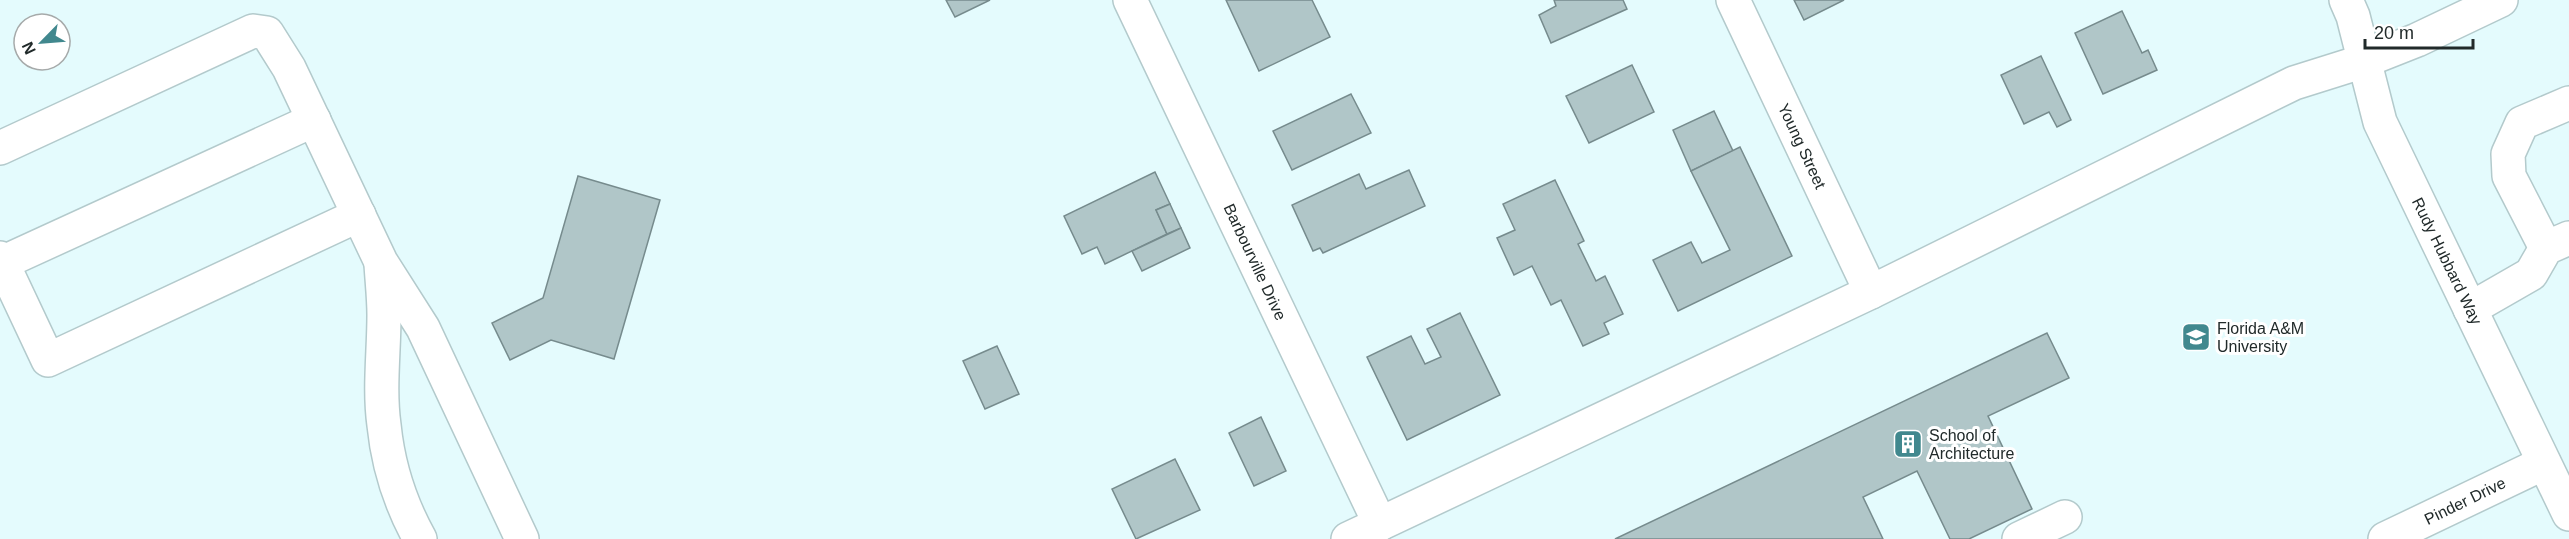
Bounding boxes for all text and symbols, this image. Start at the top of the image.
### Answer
north arrow [12,12,72,72]
scale bar [2365,12,2473,50]
text: 20 m [2374,23,2414,43]
text: N [19,39,39,57]
street label: Young Street [1775,101,1829,192]
street label: Rudy Hubbard Way [2409,195,2485,327]
street label: Barbourville Drive [1221,201,1289,323]
place label: Florida A&M University [2217,320,2304,355]
school or university icon: Florida A&M University [2180,321,2212,353]
place label: School of Architecture [1929,427,2014,462]
building icon: School of Architecture [1892,428,1924,460]
street label: Pinder Drive [2422,474,2508,528]

